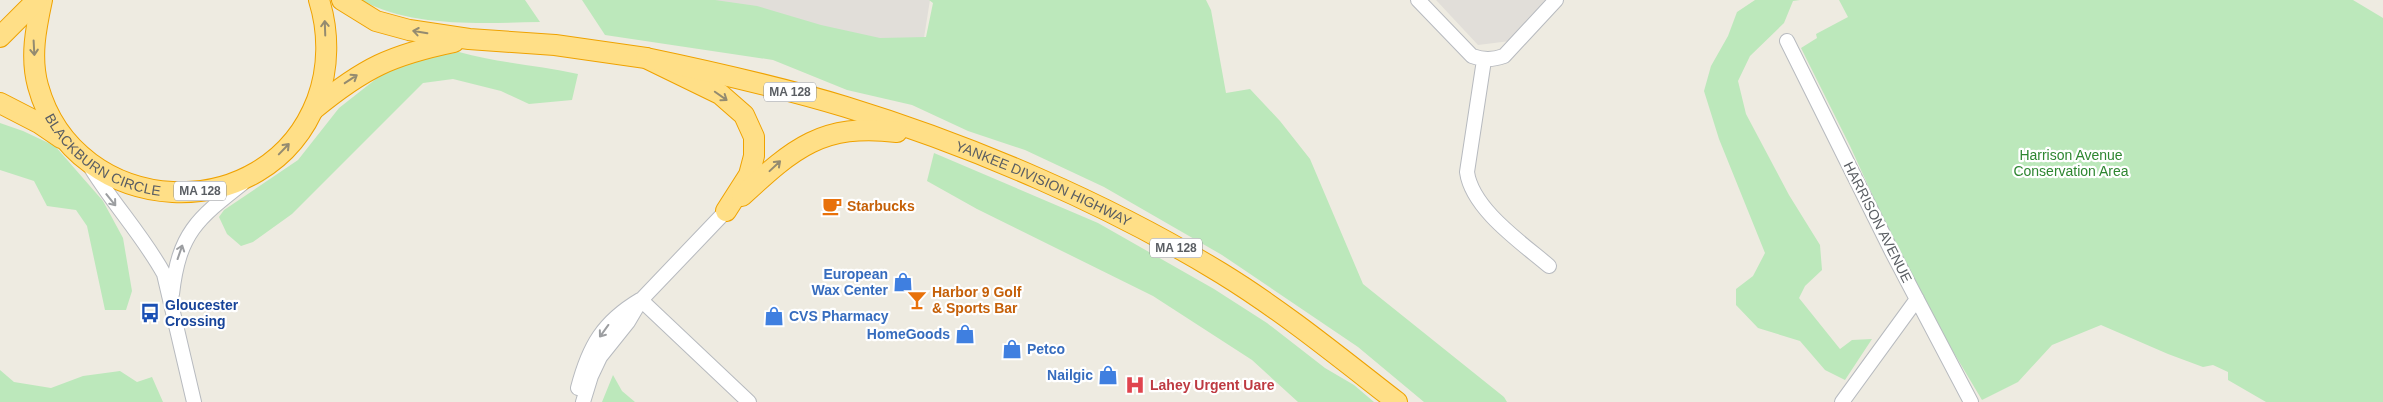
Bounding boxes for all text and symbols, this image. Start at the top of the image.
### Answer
one-way arrow [320,20,330,36]
one-way arrow [413,27,429,37]
one-way arrow [30,40,39,56]
one-way arrow [344,74,358,84]
road number: MA 128 [764,82,816,101]
one-way arrow [714,91,728,101]
street label: BLACKBURN CIRCLE [42,111,162,199]
street label: YANKEE DIVISION HIGHWAY [953,138,1135,230]
one-way arrow [278,143,290,156]
park label: Harrison Avenue Conservation Area [2013,147,2129,179]
street label: HARRISON AVENUE [1841,159,1915,285]
one-way arrow [768,160,781,172]
road number: MA 128 [174,182,226,200]
one-way arrow [106,193,117,206]
cafe icon: Starbucks [821,195,843,217]
place label: Starbucks [847,198,915,214]
road number: MA 128 [1150,238,1202,258]
one-way arrow [176,245,185,260]
place label: European Wax Center [811,266,889,298]
shop icon: European Wax Center [892,271,914,293]
place label: Harbor 9 Golf & Sports Bar [932,284,1022,316]
bar icon: Harbor 9 Golf & Sports Bar [906,289,928,311]
place label: Gloucester Crossing [165,297,239,329]
bus stop icon: Gloucester Crossing [139,302,161,324]
shop icon: CVS Pharmacy [763,305,785,327]
place label: CVS Pharmacy [789,308,889,324]
shop icon: HomeGoods [954,323,976,345]
one-way arrow [599,324,609,338]
place label: HomeGoods [867,326,950,342]
shop icon: Petco [1001,338,1023,360]
place label: Petco [1027,341,1065,357]
shop icon: Nailgic [1097,364,1119,386]
place label: Nailgic [1047,367,1093,383]
hospital icon: Lahey Urgent Uare [1124,374,1146,396]
place label: Lahey Urgent Uare [1150,377,1275,393]

